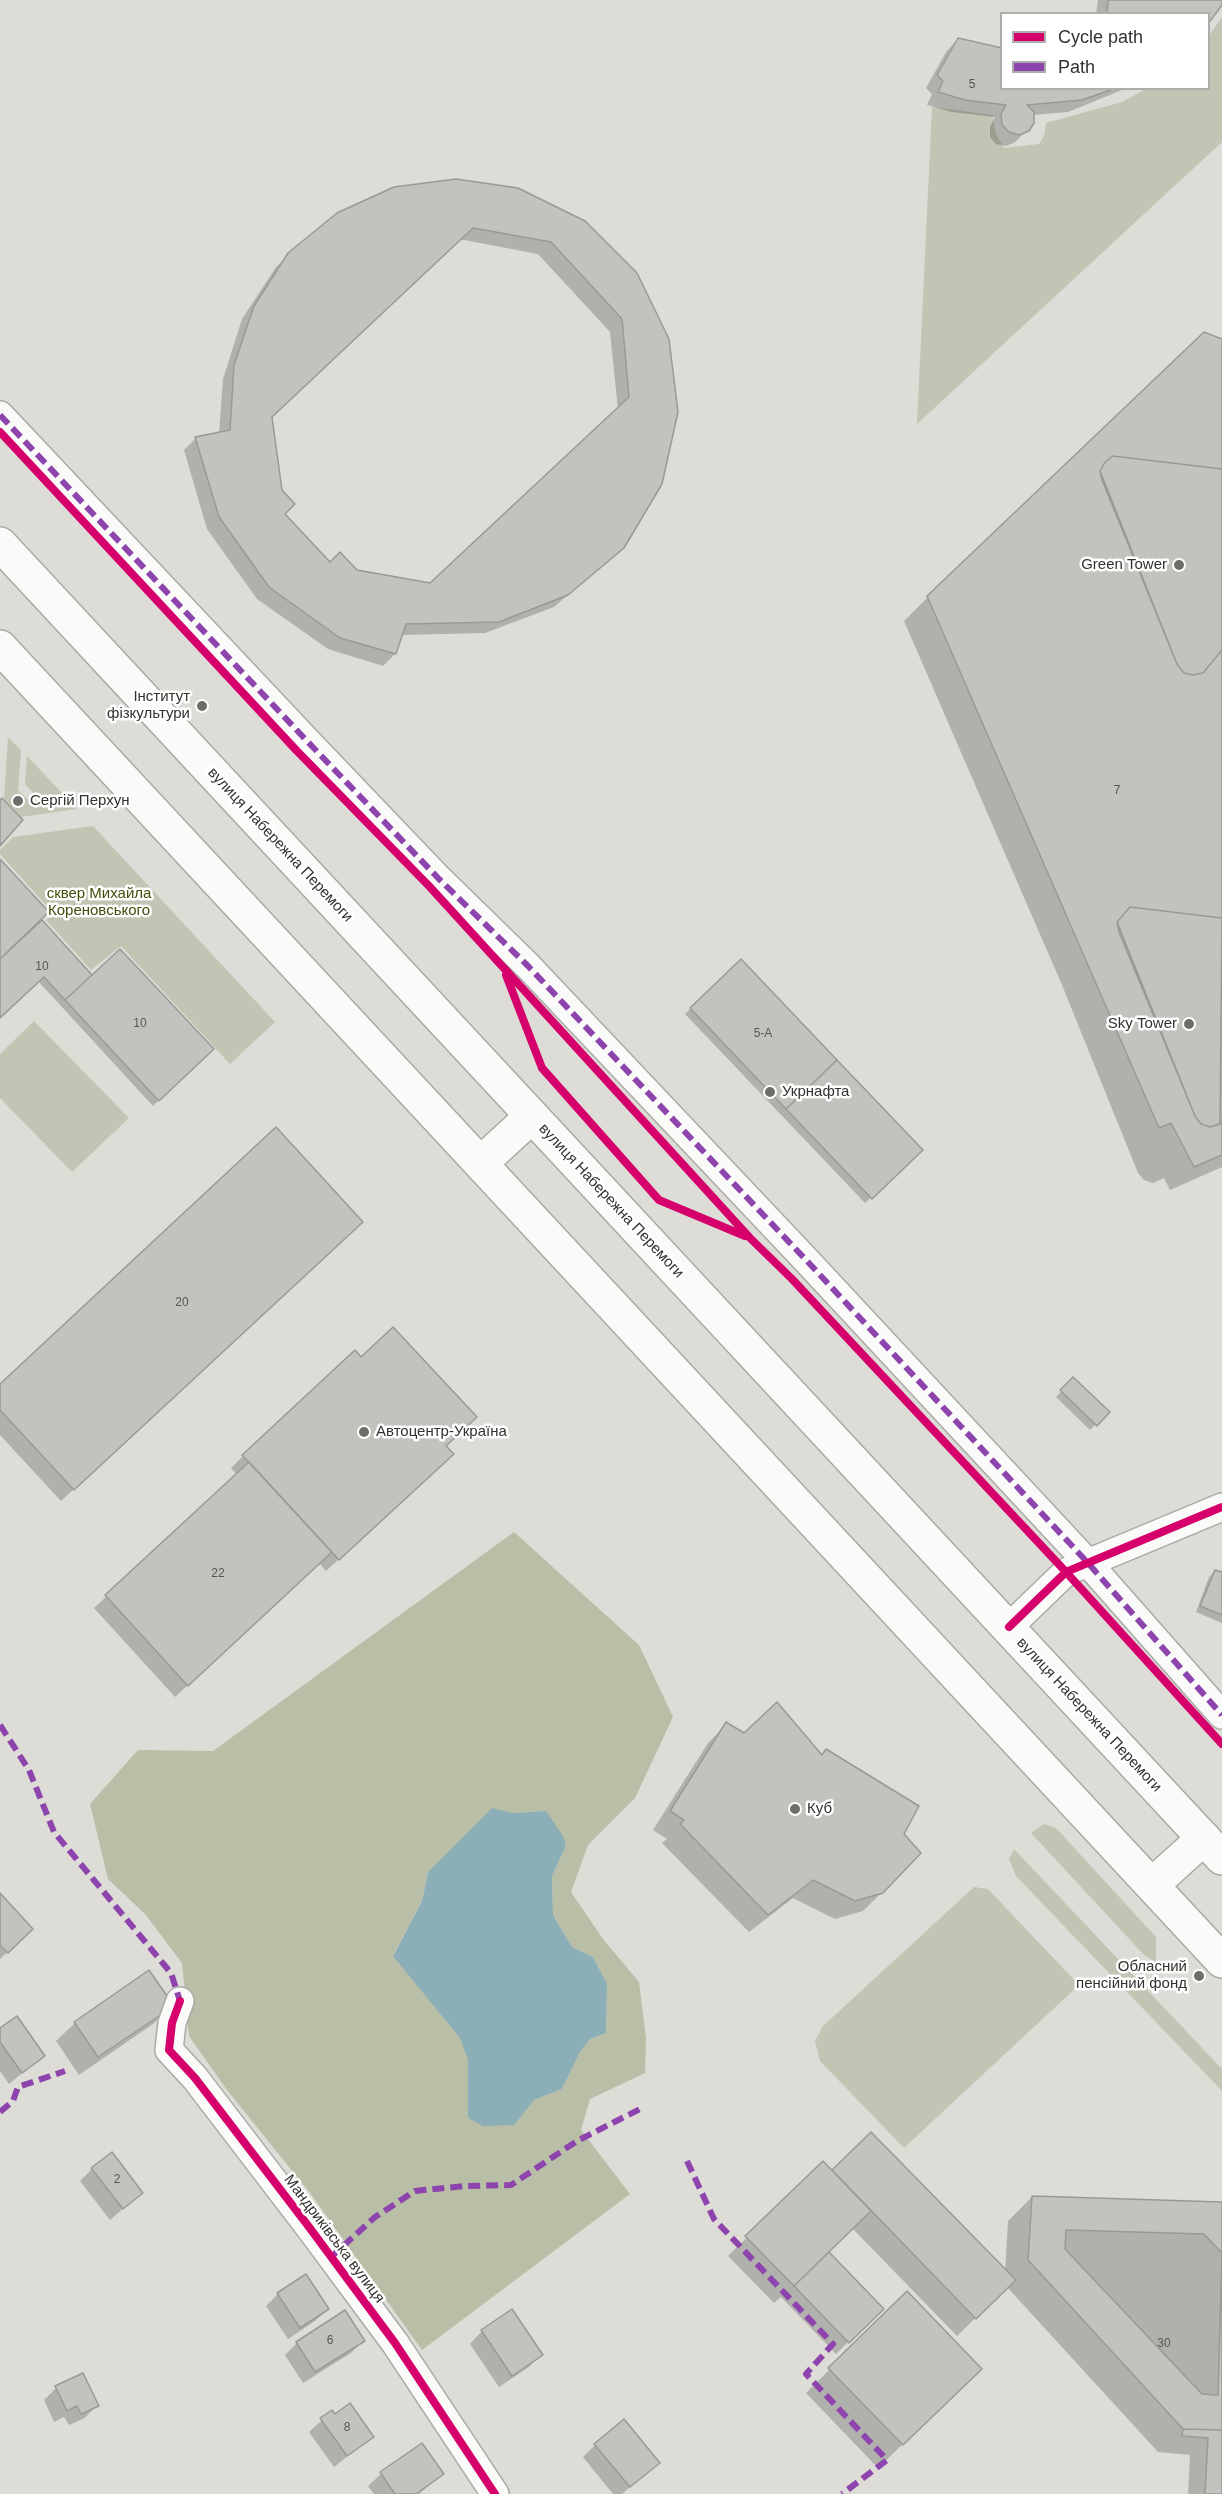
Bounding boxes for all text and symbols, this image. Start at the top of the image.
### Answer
legend [1000,12,1210,90]
text: Cycle path [1058,27,1143,47]
text: Path [1058,57,1095,77]
house number: 5 [969,78,975,92]
place label: Green Tower [1081,556,1167,574]
marker: Green Tower [1172,558,1186,572]
place label: Інститут фізкультури [107,688,190,723]
marker: Інститут фізкультури [195,699,209,713]
street label: вулиця Набережна Перемоги [204,764,356,926]
house number: 7 [1114,784,1120,798]
place label: Сергій Перхун [30,792,129,810]
marker: Сергій Перхун [11,794,25,808]
park label: сквер Михайла Кореновського [47,885,151,920]
house number: 10 [35,960,49,974]
place label: Sky Tower [1108,1015,1177,1033]
house number: 10 [133,1017,147,1031]
marker: Sky Tower [1182,1017,1196,1031]
house number: 5-А [754,1027,772,1041]
place label: Укрнафта [782,1083,849,1101]
marker: Укрнафта [763,1085,777,1099]
street label: вулиця Набережна Перемоги [535,1120,687,1282]
house number: 20 [175,1296,189,1310]
place label: Автоцентр-Україна [376,1423,507,1441]
marker: Автоцентр-Україна [357,1425,371,1439]
house number: 22 [211,1567,225,1581]
street label: вулиця Набережна Перемоги [1013,1634,1165,1796]
place label: Куб [807,1800,832,1818]
marker: Куб [788,1802,802,1816]
place label: Обласний пенсійний фонд [1076,1958,1187,1993]
marker: Обласний пенсійний фонд [1192,1969,1206,1983]
street label: Мандриківська вулиця [280,2171,388,2307]
house number: 2 [114,2173,120,2187]
house number: 6 [327,2334,333,2348]
house number: 30 [1157,2337,1171,2351]
house number: 8 [344,2421,350,2435]

